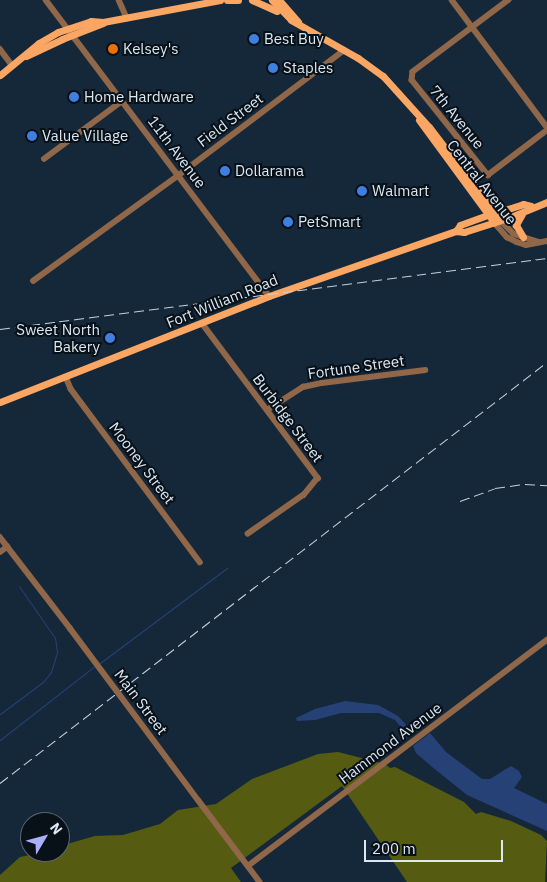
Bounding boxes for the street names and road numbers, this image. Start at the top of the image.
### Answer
street label: 7th Avenue [426,82,488,152]
street label: Field Street [194,89,266,151]
street label: 11th Avenue [144,112,210,192]
street label: Central Avenue [443,136,521,228]
street label: Fort William Road [164,270,280,332]
street label: Fortune Street [307,351,405,383]
street label: Burbidge Street [249,370,327,466]
street label: Mooney Street [105,419,179,507]
street label: Main Street [111,666,171,738]
street label: Hammond Avenue [335,698,445,788]

